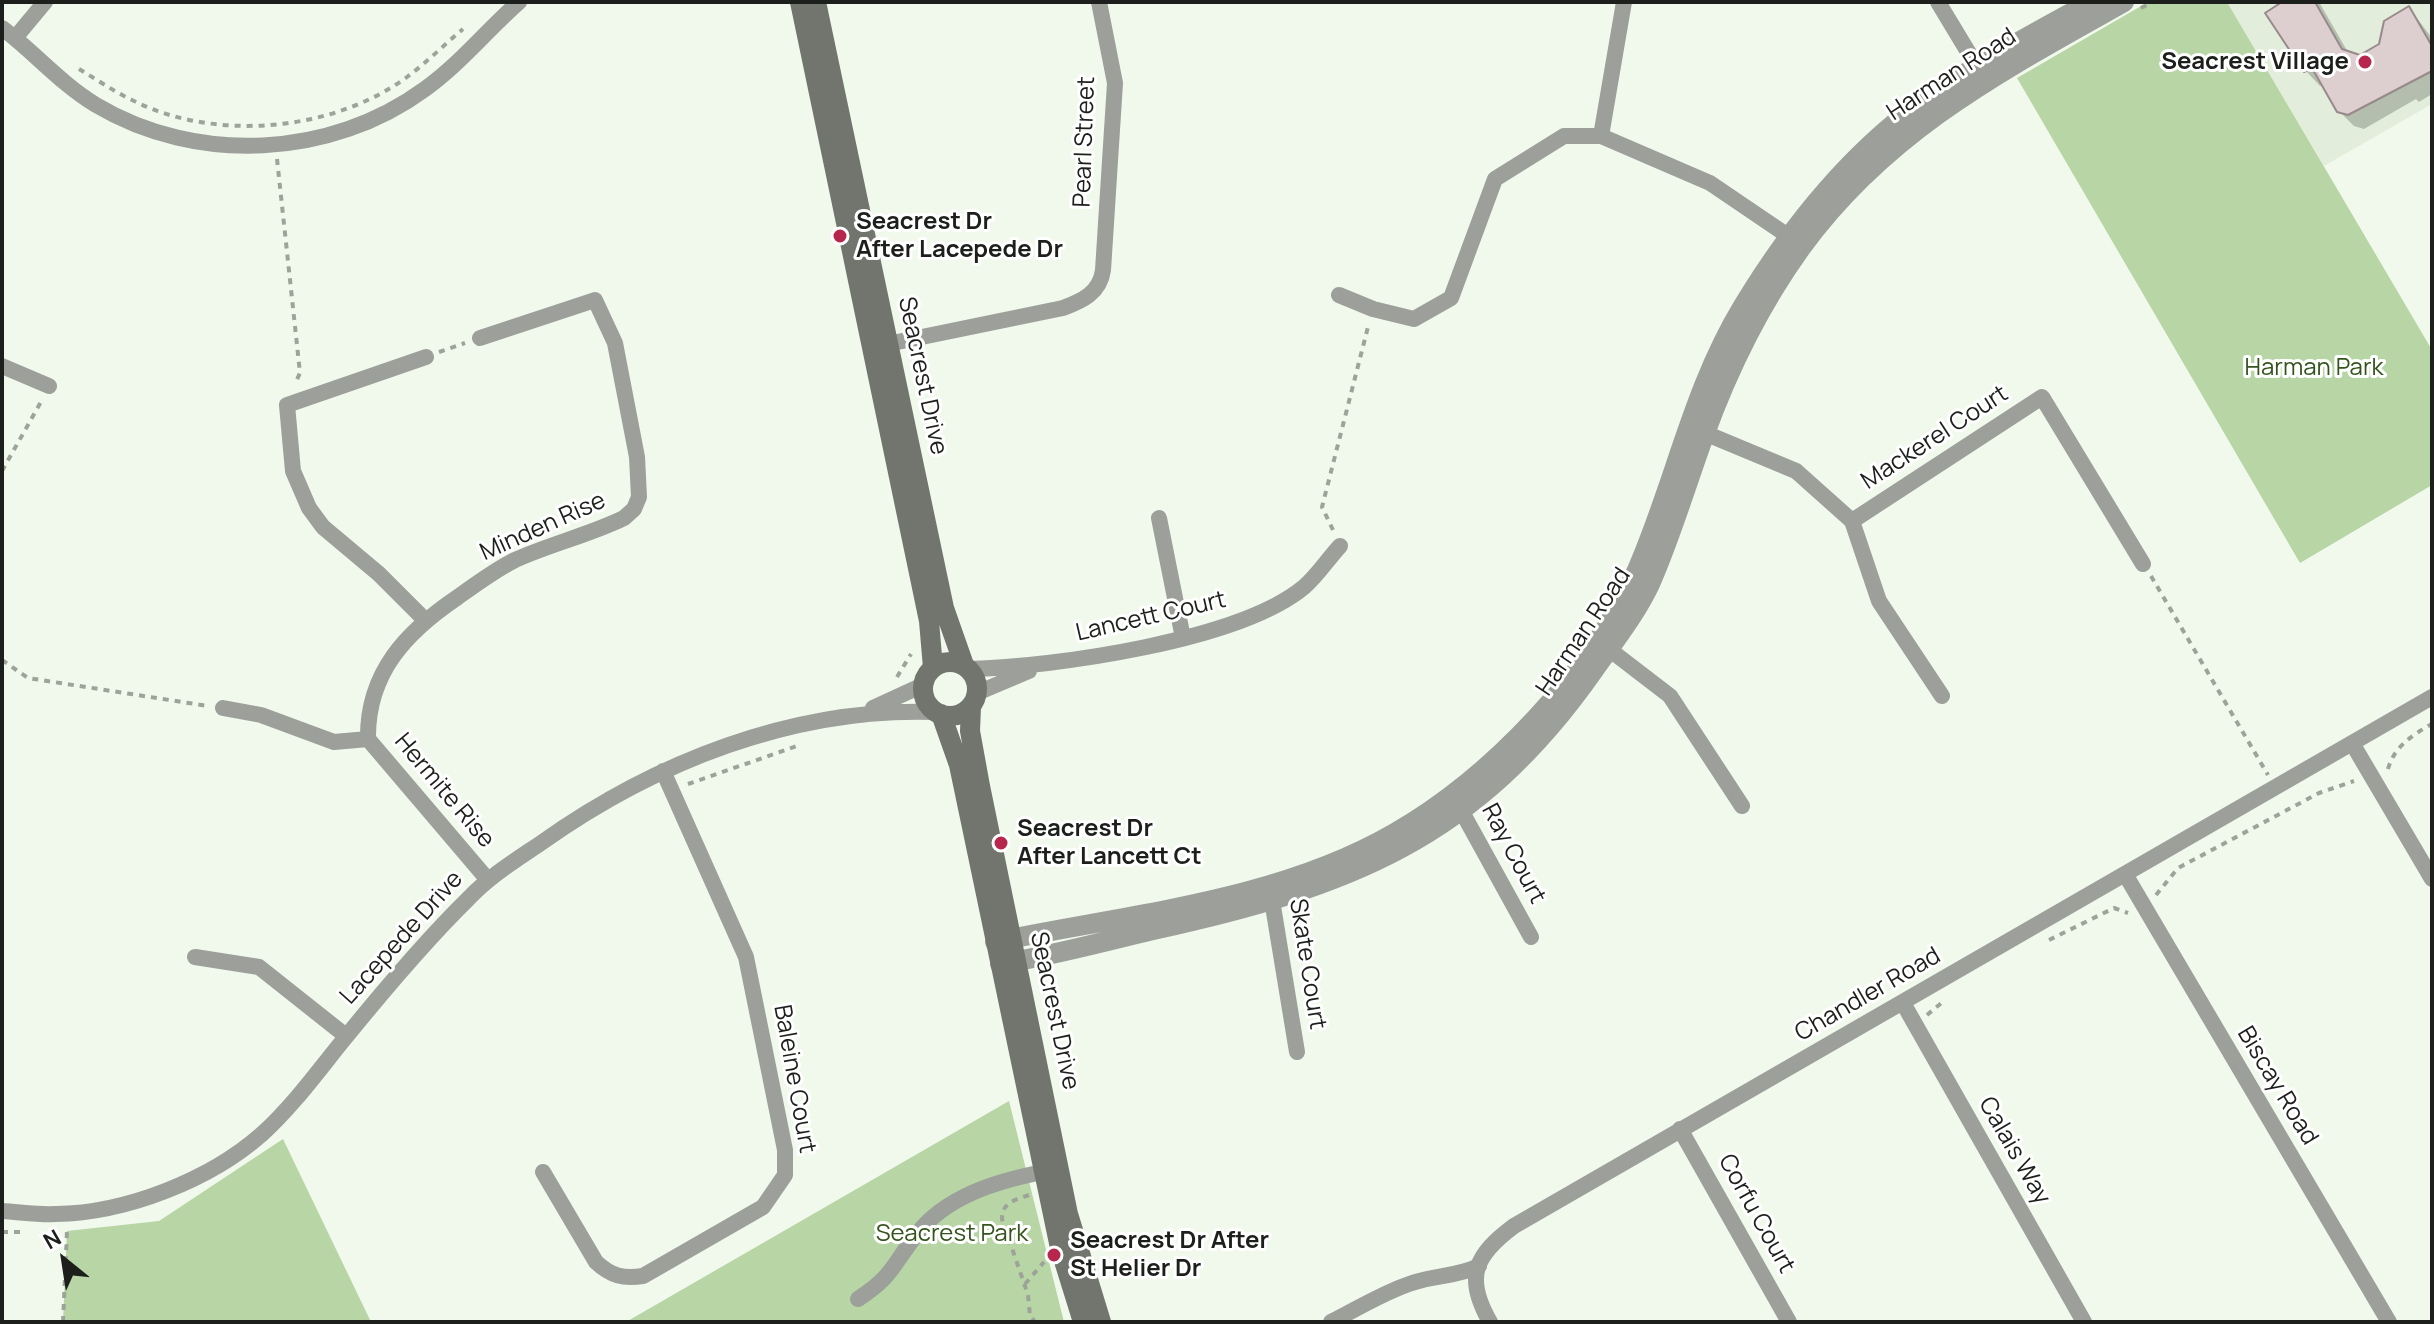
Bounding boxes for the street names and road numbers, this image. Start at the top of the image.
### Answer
street label: Harman Road [1882,23,2022,127]
street label: Pearl Street [1068,76,1102,208]
street label: Seacrest Drive [891,294,953,458]
street label: Mackerel Court [1856,380,2014,496]
street label: Minden Rise [476,487,610,567]
street label: Harman Road [1531,563,1637,701]
street label: Lancett Court [1073,586,1229,648]
street label: Hermite Rise [388,728,500,854]
street label: Ray Court [1475,799,1551,909]
street label: Lacepede Drive [335,865,469,1011]
street label: Skate Court [1282,897,1332,1031]
street label: Seacrest Drive [1023,929,1085,1093]
street label: Chandler Road [1790,942,1946,1048]
street label: Baleine Court [767,1003,821,1155]
street label: Biscay Road [2230,1022,2324,1150]
street label: Calais Way [1972,1092,2056,1210]
street label: Corfu Court [1712,1150,1800,1278]

